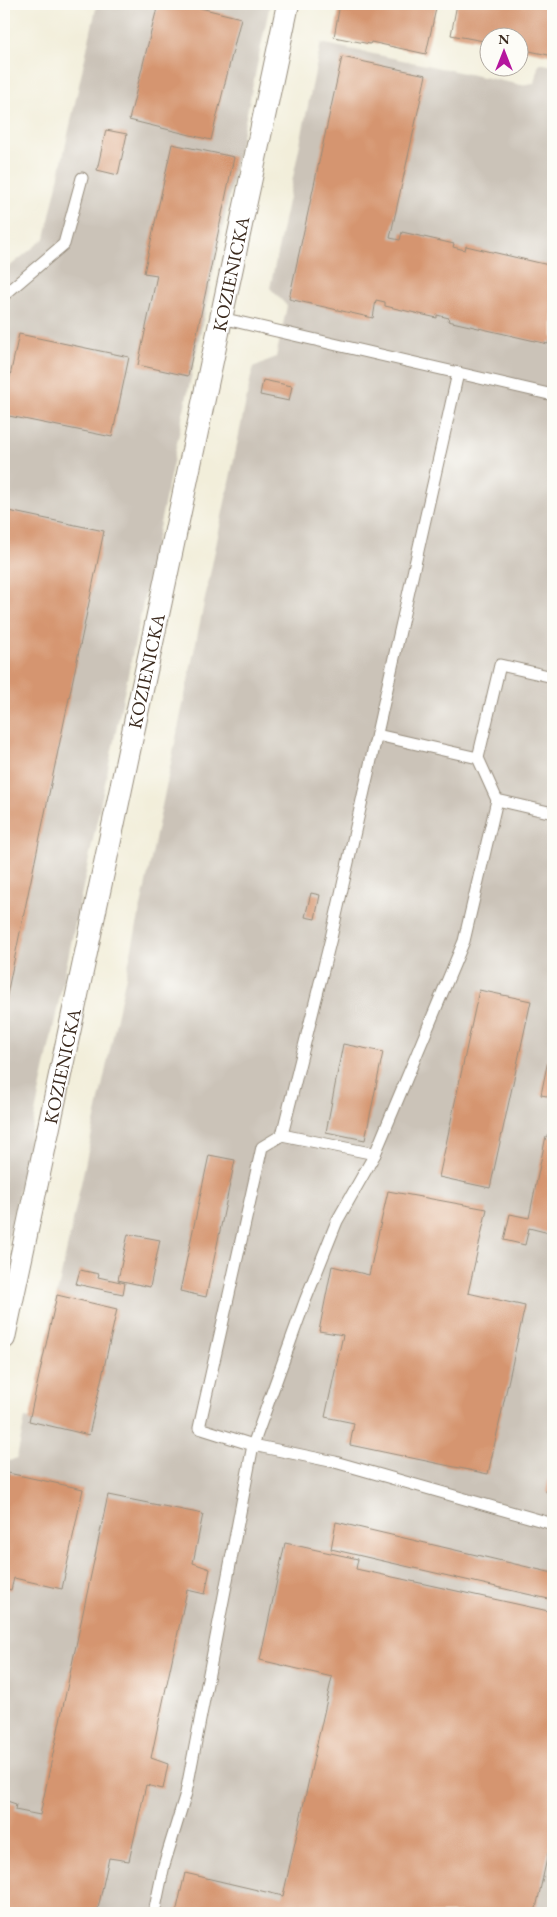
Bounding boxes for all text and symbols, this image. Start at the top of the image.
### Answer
north arrow [480,28,530,78]
text: N [498,30,510,48]
street label: KOZIENICKA [206,213,255,334]
street label: KOZIENICKA [122,610,171,731]
street label: KOZIENICKA [37,1005,86,1126]

